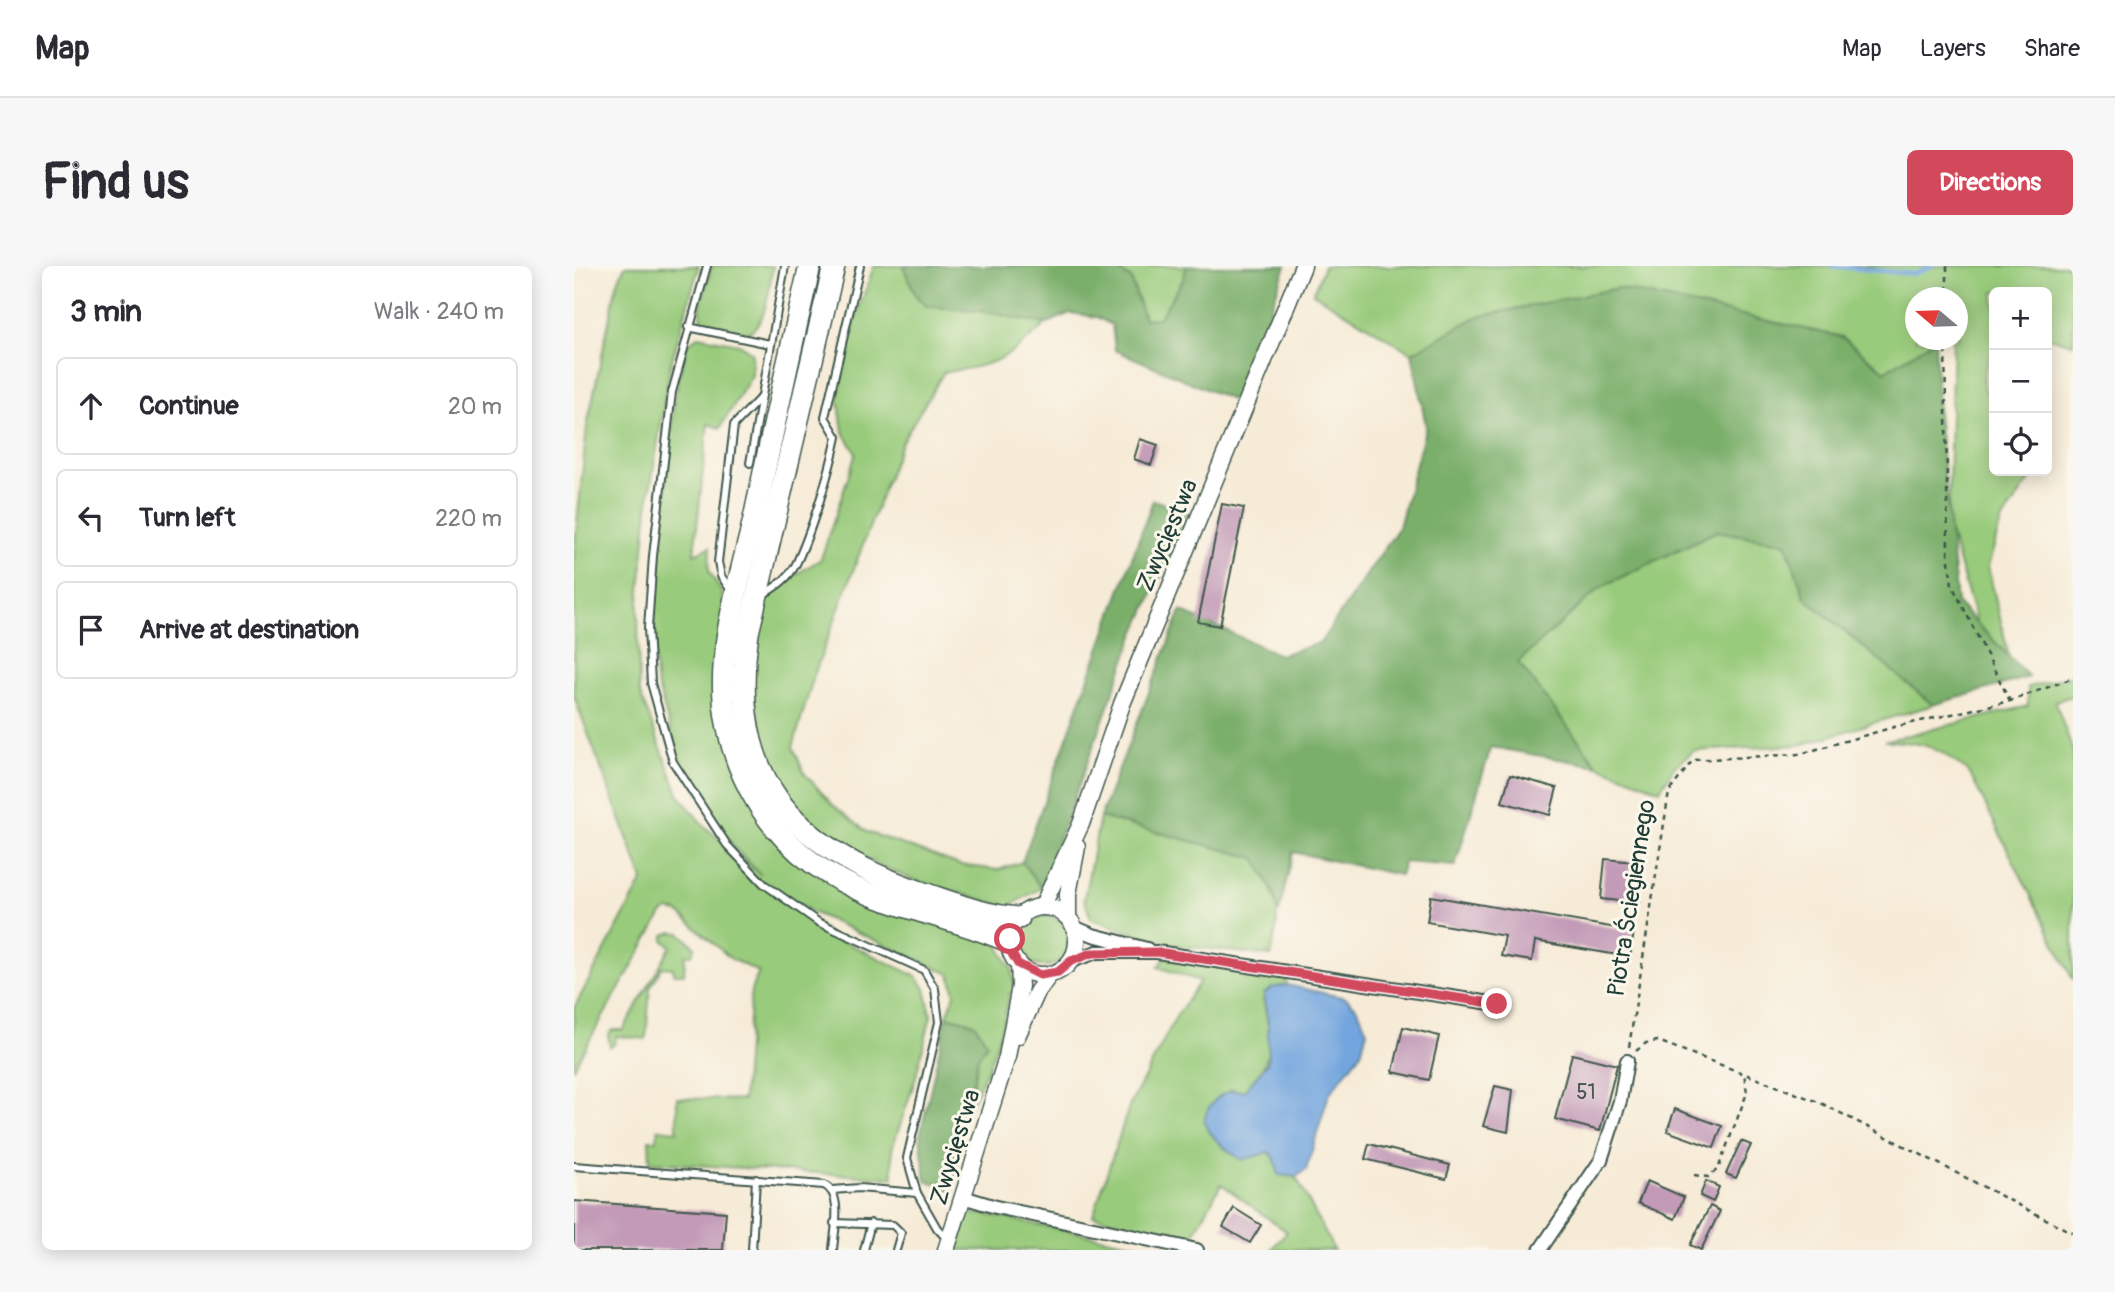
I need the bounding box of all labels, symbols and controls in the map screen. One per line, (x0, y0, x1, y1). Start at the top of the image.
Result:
text: Map (35, 28, 90, 69)
text: Map (1842, 34, 1882, 63)
text: Layers (1920, 34, 1986, 63)
text: Share (2024, 34, 2080, 63)
button: Directions (1907, 150, 2073, 215)
text: Find us (42, 152, 189, 213)
north arrow (1905, 287, 1968, 350)
map controls (1989, 287, 2052, 476)
button: + (1989, 287, 2052, 350)
text: 3 min (70, 293, 142, 330)
text: Walk · 240 m (374, 297, 504, 326)
button: − (1989, 350, 2052, 413)
icon: ahead (72, 387, 110, 425)
text: Continue (139, 390, 239, 422)
text: 20 m (448, 392, 502, 421)
button: locate (1989, 413, 2052, 476)
street label: Zwycięstwa (1131, 475, 1204, 596)
icon: left (72, 499, 110, 537)
text: Turn left (139, 502, 235, 534)
text: 220 m (435, 504, 502, 533)
icon: arrive (72, 611, 110, 649)
text: Arrive at destination (139, 614, 359, 646)
street label: Piotra Ściegiennego (1602, 797, 1661, 999)
route start (994, 923, 1025, 954)
route end (1481, 988, 1512, 1019)
house number: 51 (1576, 1079, 1596, 1106)
street label: Zwycięstwa (924, 1086, 987, 1208)

